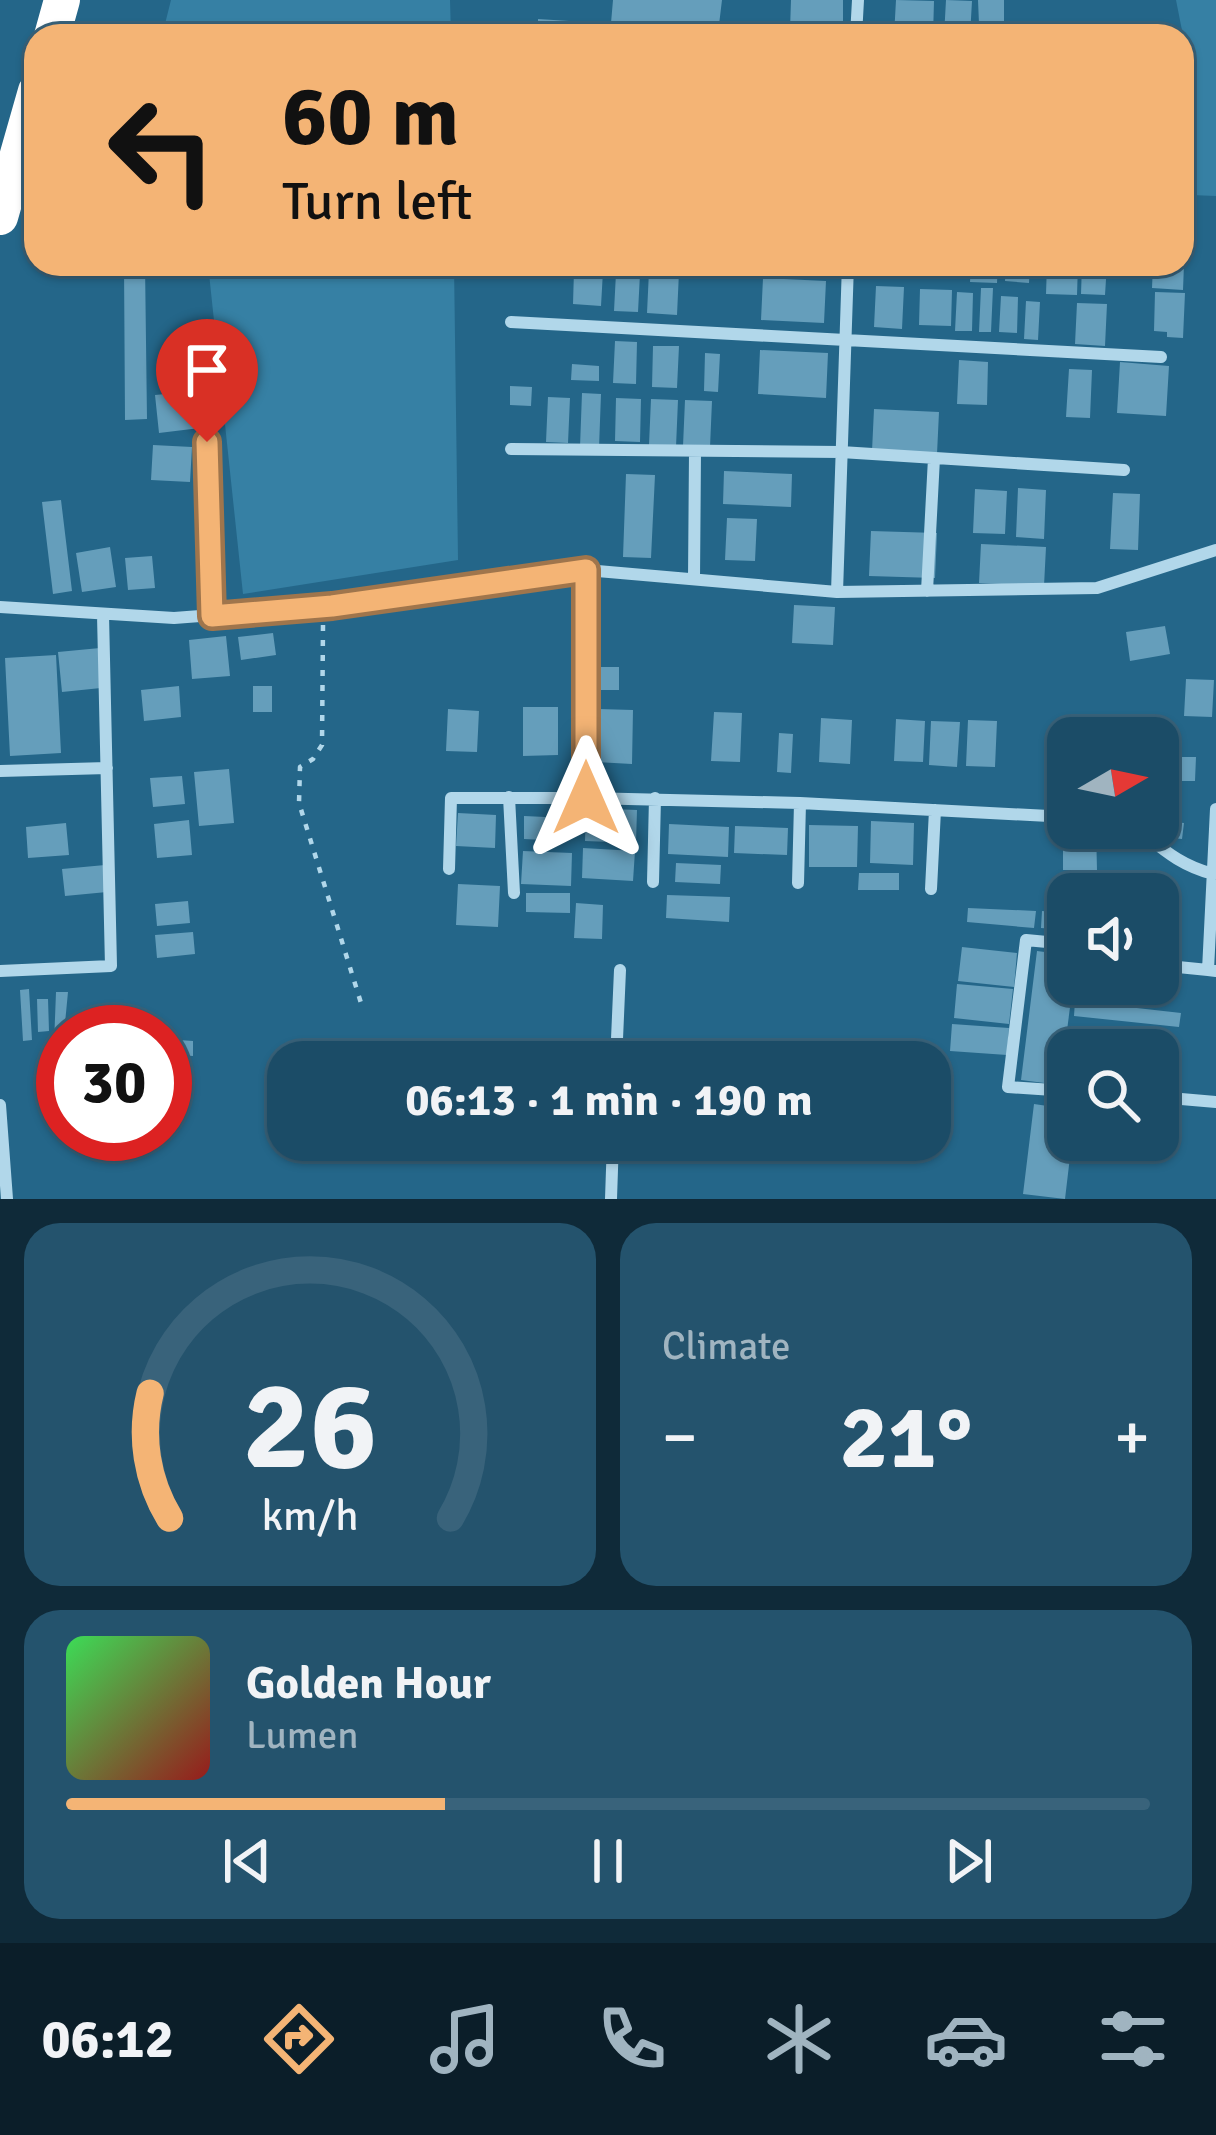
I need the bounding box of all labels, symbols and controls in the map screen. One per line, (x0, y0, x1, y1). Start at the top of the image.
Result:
text: 60 m (282, 65, 459, 169)
icon: left (84, 72, 240, 228)
text: Turn left (282, 168, 472, 235)
pin (156, 319, 258, 442)
icon: arrive (174, 337, 240, 403)
north arrow (1047, 717, 1179, 849)
map controls (1047, 717, 1179, 1161)
position arrow (523, 735, 649, 861)
button: sound (1047, 873, 1179, 1005)
speed limit sign: 30 (36, 1005, 192, 1161)
button: search (1047, 1029, 1179, 1161)
text: 06:13 · 1 min · 190 m (405, 1073, 813, 1128)
text: Climate (662, 1322, 791, 1370)
text: 26 (243, 1350, 377, 1503)
text: 21° (839, 1382, 973, 1493)
text: − (662, 1397, 698, 1478)
text: + (1114, 1397, 1150, 1478)
text: km/h (261, 1489, 359, 1542)
text: Golden Hour (246, 1656, 491, 1711)
text: Lumen (246, 1711, 359, 1759)
icon: previous (214, 1828, 280, 1894)
icon: pause (575, 1828, 641, 1894)
icon: next (936, 1828, 1002, 1894)
icon: directions (257, 1997, 341, 2081)
icon: music (423, 1997, 507, 2081)
icon: phone (590, 1997, 674, 2081)
icon: climate (757, 1997, 841, 2081)
icon: car (924, 1997, 1008, 2081)
icon: filters (1091, 1997, 1175, 2081)
text: 06:12 (41, 2006, 174, 2073)

